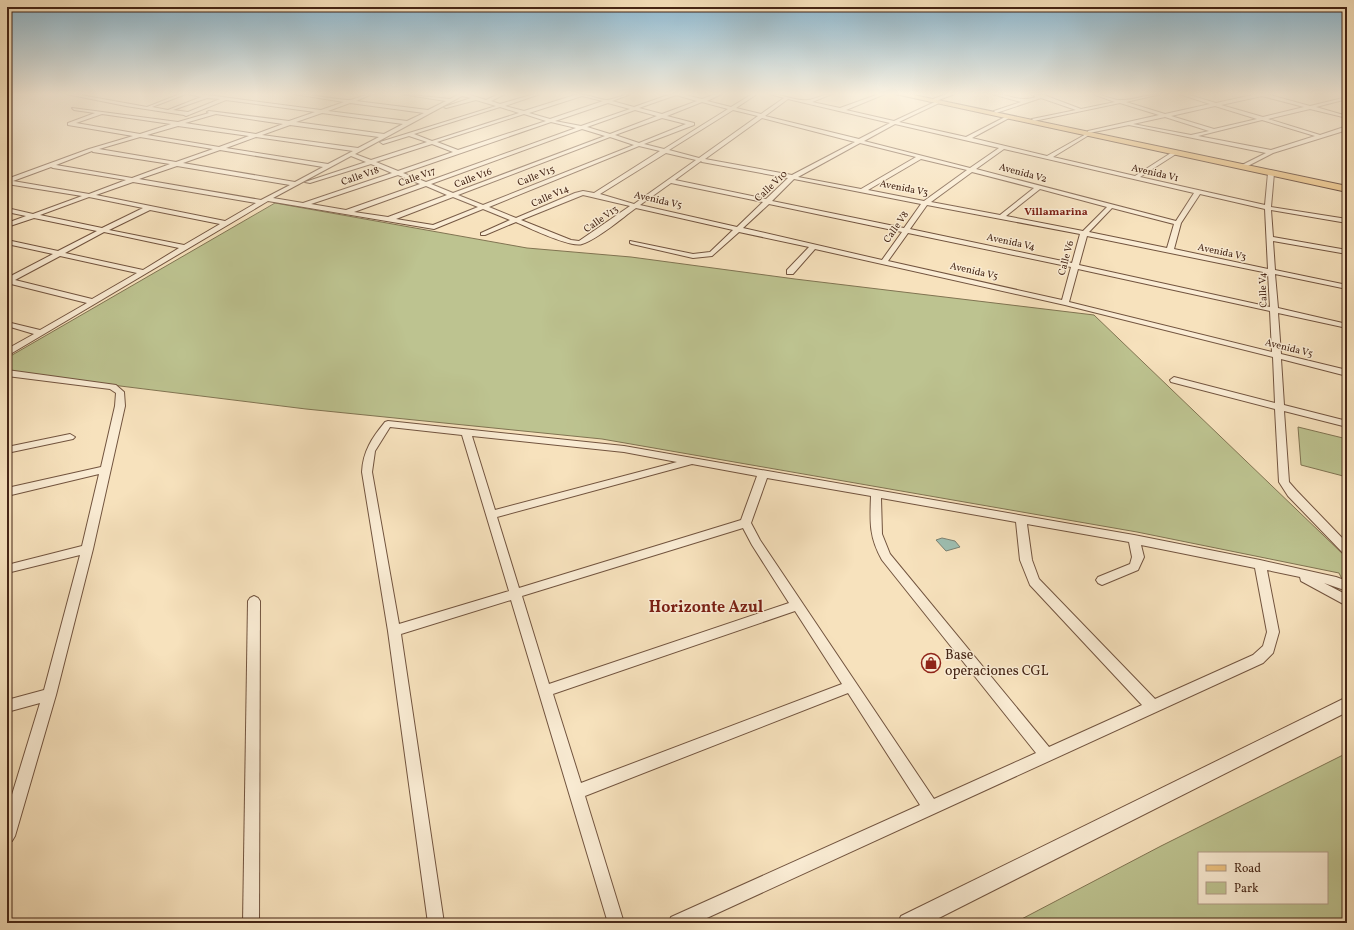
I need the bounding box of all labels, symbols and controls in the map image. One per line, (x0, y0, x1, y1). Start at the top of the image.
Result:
street label: Avenida V2 (997, 160, 1049, 186)
street label: Avenida V1 (1130, 161, 1180, 185)
street label: Calle V15 (515, 162, 557, 190)
street label: Calle V18 (339, 163, 381, 189)
street label: Calle V17 (396, 164, 438, 190)
street label: Calle V16 (452, 164, 494, 192)
street label: Calle V10 (752, 167, 790, 205)
street label: Avenida V3 (879, 176, 929, 200)
street label: Calle V14 (529, 181, 571, 211)
street label: Avenida V5 (633, 188, 684, 212)
street label: Calle V13 (581, 202, 621, 236)
district label: Villamarina (1024, 205, 1088, 220)
street label: Calle V8 (880, 208, 912, 246)
street label: Avenida V4 (986, 230, 1036, 254)
street label: Calle V6 (1055, 239, 1077, 277)
street label: Avenida V3 (1197, 240, 1247, 264)
street label: Avenida V5 (949, 259, 1000, 283)
street label: Calle V4 (1255, 272, 1271, 308)
street label: Avenida V5 (1264, 335, 1315, 361)
district label: Horizonte Azul (649, 597, 764, 619)
place label: Base operaciones CGL (945, 646, 1049, 681)
shop icon: Base operaciones CGL (920, 652, 942, 674)
legend (1198, 852, 1328, 904)
text: Road (1234, 861, 1261, 877)
text: Park (1234, 881, 1259, 897)

